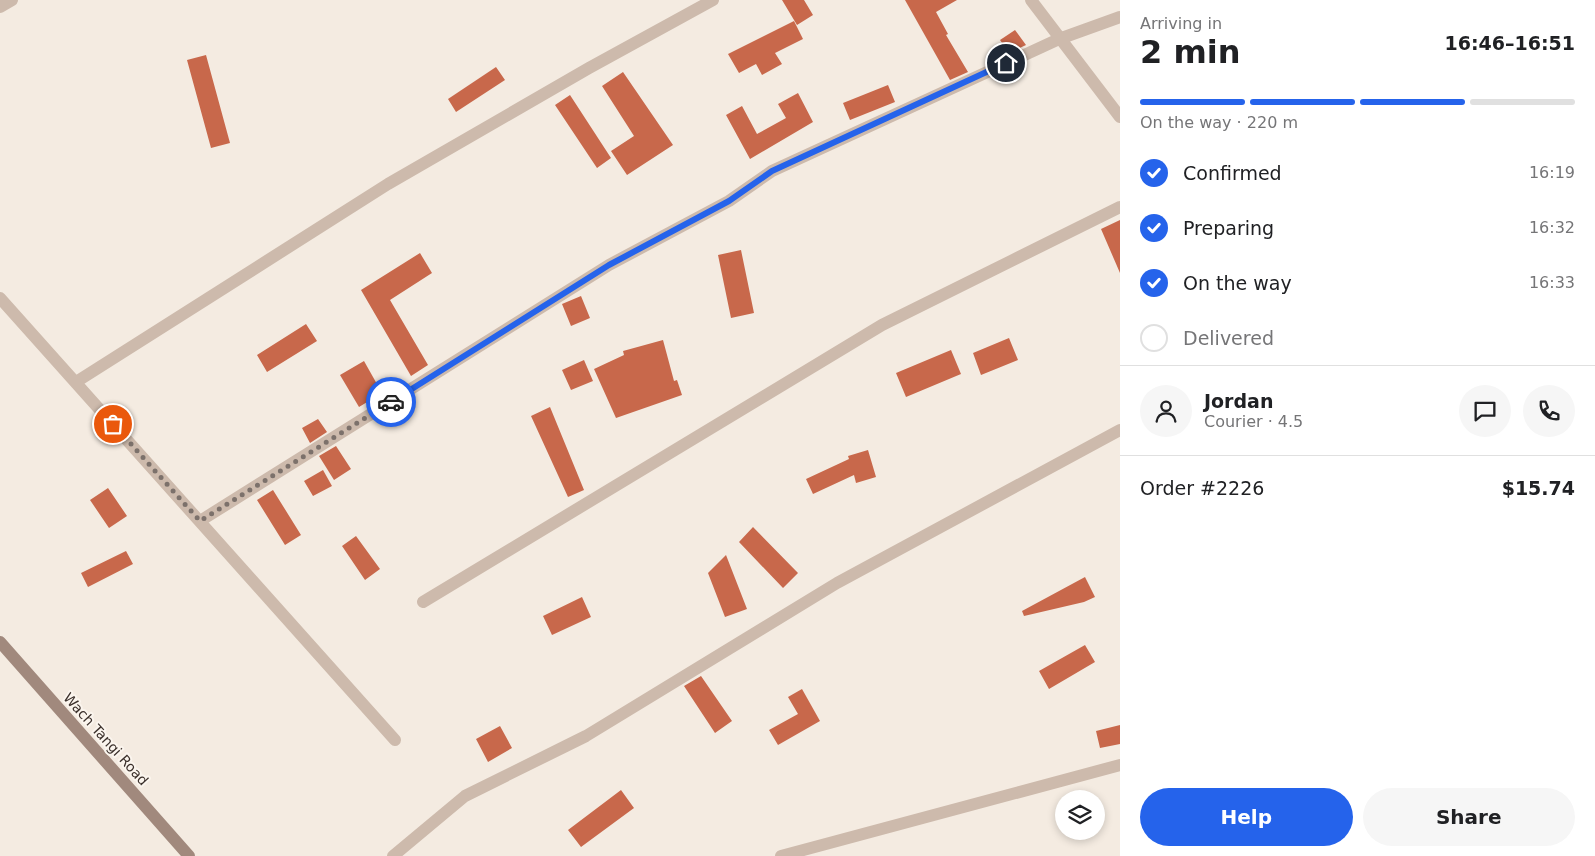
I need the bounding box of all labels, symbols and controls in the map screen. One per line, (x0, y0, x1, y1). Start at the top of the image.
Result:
text: Arriving in (1140, 14, 1222, 33)
text: 16:46–16:51 (1445, 32, 1575, 54)
text: 2 min (1140, 33, 1241, 71)
pin (985, 42, 1027, 84)
icon: home (992, 49, 1020, 77)
text: On the way · 220 m (1140, 113, 1298, 132)
icon: check (1140, 159, 1168, 187)
text: Confirmed (1183, 162, 1282, 184)
text: 16:19 (1529, 163, 1575, 182)
icon: check (1140, 214, 1168, 242)
text: Preparing (1183, 217, 1274, 239)
text: 16:32 (1529, 218, 1575, 237)
icon: check (1140, 269, 1168, 297)
text: On the way (1183, 272, 1292, 294)
text: 16:33 (1529, 273, 1575, 292)
text: Delivered (1183, 327, 1274, 349)
courier (366, 377, 416, 427)
button: person (1140, 385, 1192, 437)
button: chat (1459, 385, 1511, 437)
button: phone (1523, 385, 1575, 437)
icon: car (377, 388, 405, 416)
text: Jordan (1204, 390, 1273, 412)
pin (92, 403, 134, 445)
icon: bag (99, 410, 127, 438)
text: Courier · 4.5 (1204, 412, 1303, 431)
text: Order #2226 (1140, 477, 1264, 499)
text: $15.74 (1502, 477, 1575, 499)
street label: Wach Tangi Road (60, 690, 152, 788)
button: Help (1140, 788, 1353, 846)
button: Share (1363, 788, 1575, 846)
map controls (1055, 790, 1105, 840)
button: layers (1055, 790, 1105, 840)

